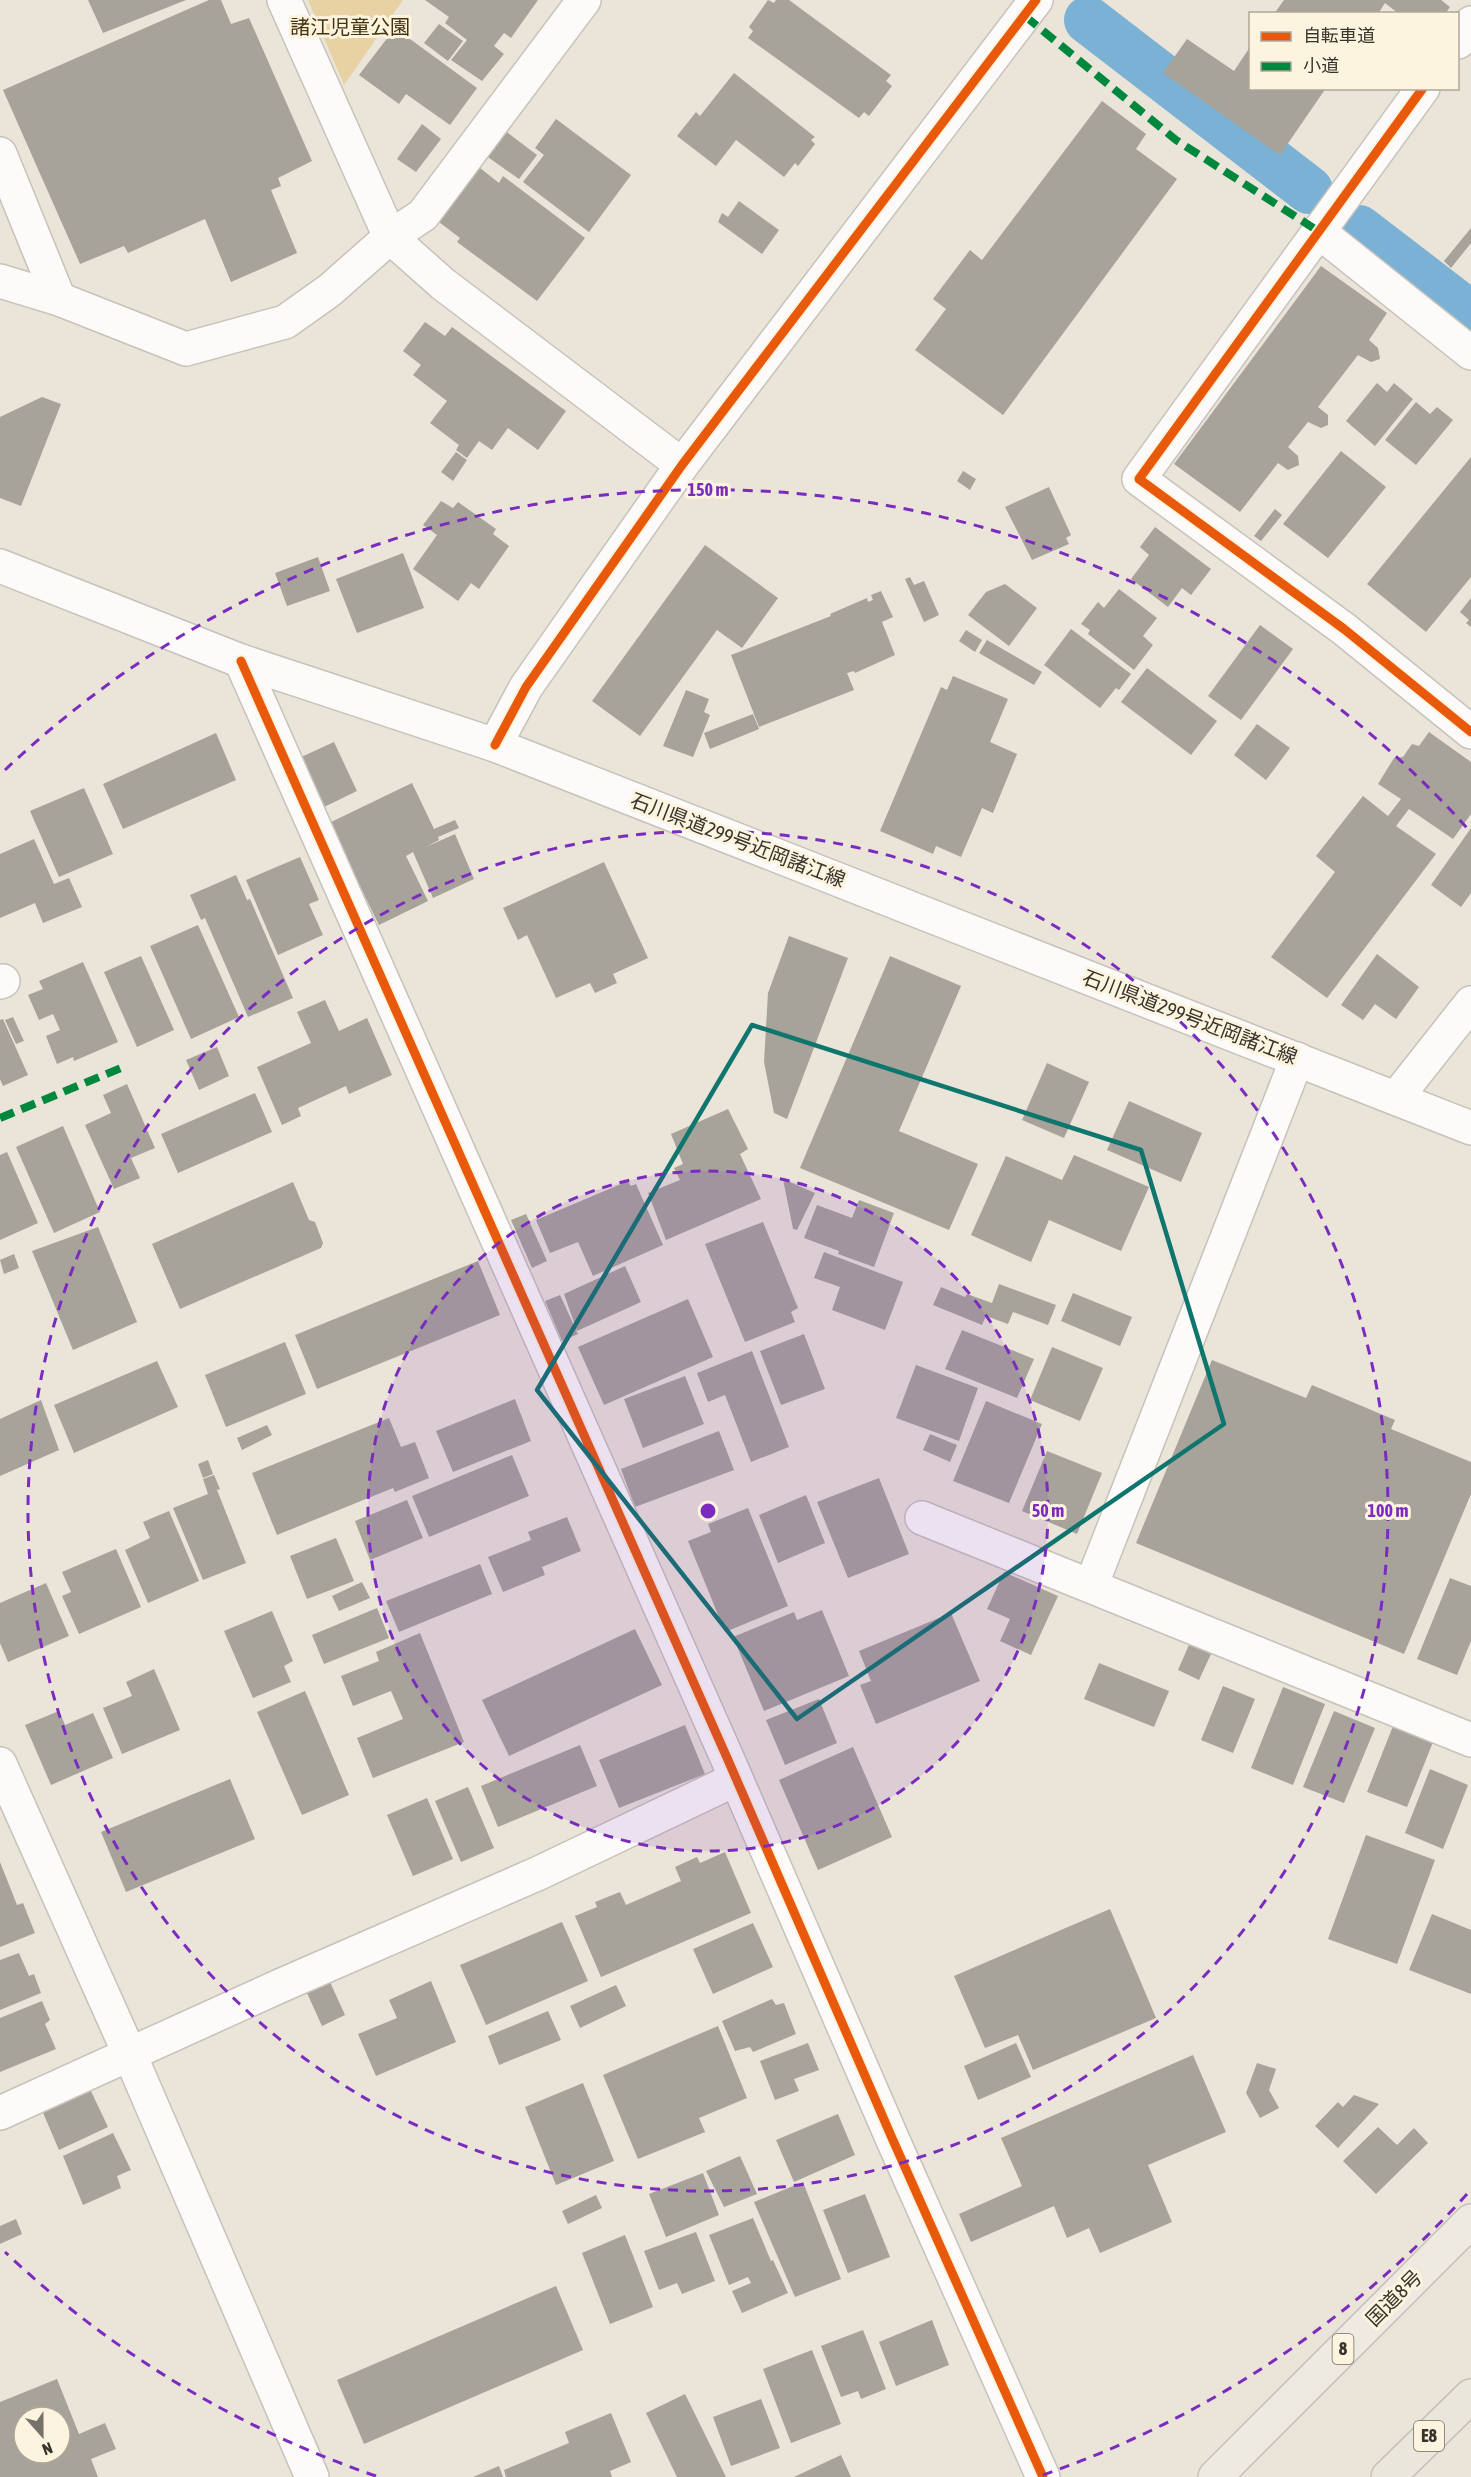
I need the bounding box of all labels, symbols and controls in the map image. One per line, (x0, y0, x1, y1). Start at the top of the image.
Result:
legend (1249, 12, 1459, 90)
park label: 諸江児童公園 (290, 15, 410, 38)
text: 自転車道 (1303, 25, 1375, 46)
text: 小道 (1303, 55, 1339, 76)
text: 150 m (688, 479, 728, 500)
street label: 石川県道299号近岡諸江線 (628, 788, 849, 891)
street label: 石川県道299号近岡諸江線 (1080, 965, 1301, 1068)
text: 50 m (1032, 1500, 1064, 1521)
text: 100 m (1368, 1500, 1408, 1521)
centre of rings (698, 1501, 718, 1521)
street label: 国道8号 (1361, 2265, 1426, 2330)
road number: 8 (1332, 2334, 1354, 2364)
north arrow (12, 2405, 72, 2465)
road number: E8 (1414, 2421, 1444, 2451)
text: N (40, 2439, 55, 2459)

